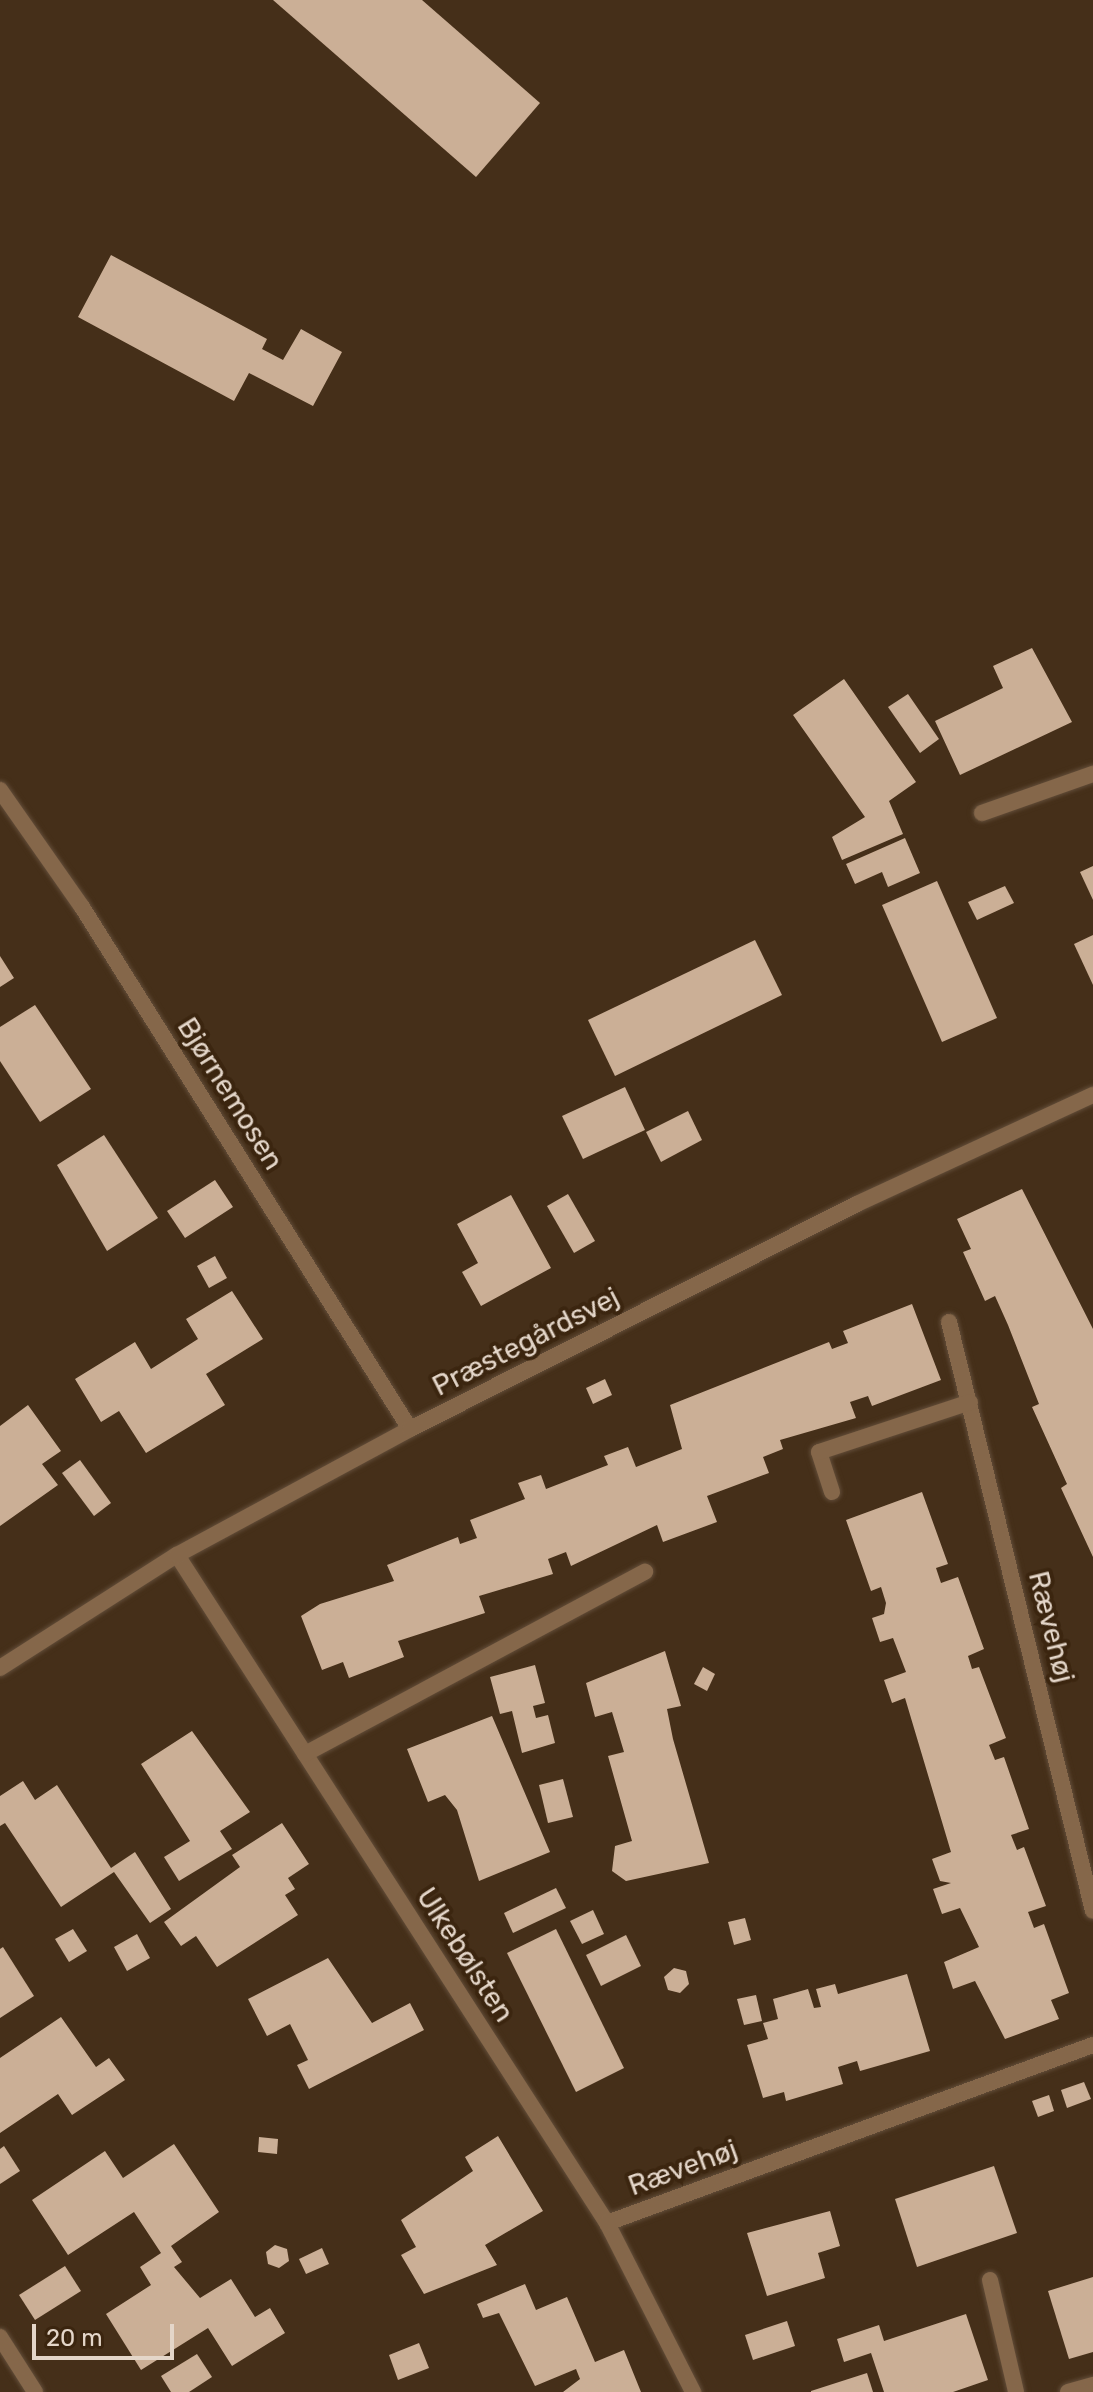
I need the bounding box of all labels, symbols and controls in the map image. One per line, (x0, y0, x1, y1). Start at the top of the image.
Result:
street label: Bjørnemosen (170, 1012, 290, 1176)
street label: Præstegårdsvej (427, 1281, 625, 1403)
street label: Rævehøj (1021, 1568, 1081, 1686)
street label: Ulkebølsten (409, 1882, 521, 2028)
street label: Rævehøj (624, 2133, 742, 2203)
scale bar (36, 2308, 178, 2358)
text: 20 m (46, 2324, 103, 2352)

